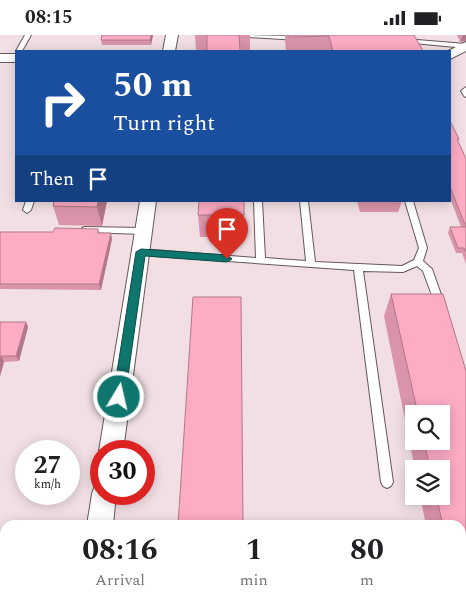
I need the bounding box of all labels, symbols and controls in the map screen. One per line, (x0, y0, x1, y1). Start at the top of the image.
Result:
text: 08:15 (25, 3, 73, 32)
text: 50 m (113, 59, 193, 112)
icon: right (30, 70, 95, 135)
text: Turn right (113, 107, 215, 140)
text: Then (30, 165, 74, 194)
icon: arrive (84, 165, 112, 193)
pin (206, 208, 248, 259)
icon: arrive (213, 215, 241, 243)
position arrow (92, 370, 144, 422)
map controls (405, 405, 450, 505)
button: search (405, 405, 450, 450)
speed limit sign: 30 (90, 440, 155, 505)
text: 27 (33, 447, 62, 485)
button: layers (405, 460, 450, 505)
text: km/h (34, 475, 61, 494)
text: 08:16 (82, 527, 158, 573)
text: 1 (245, 527, 262, 573)
text: 80 (350, 527, 384, 573)
text: Arrival (95, 568, 145, 592)
text: min (240, 568, 268, 592)
text: m (360, 568, 374, 592)

